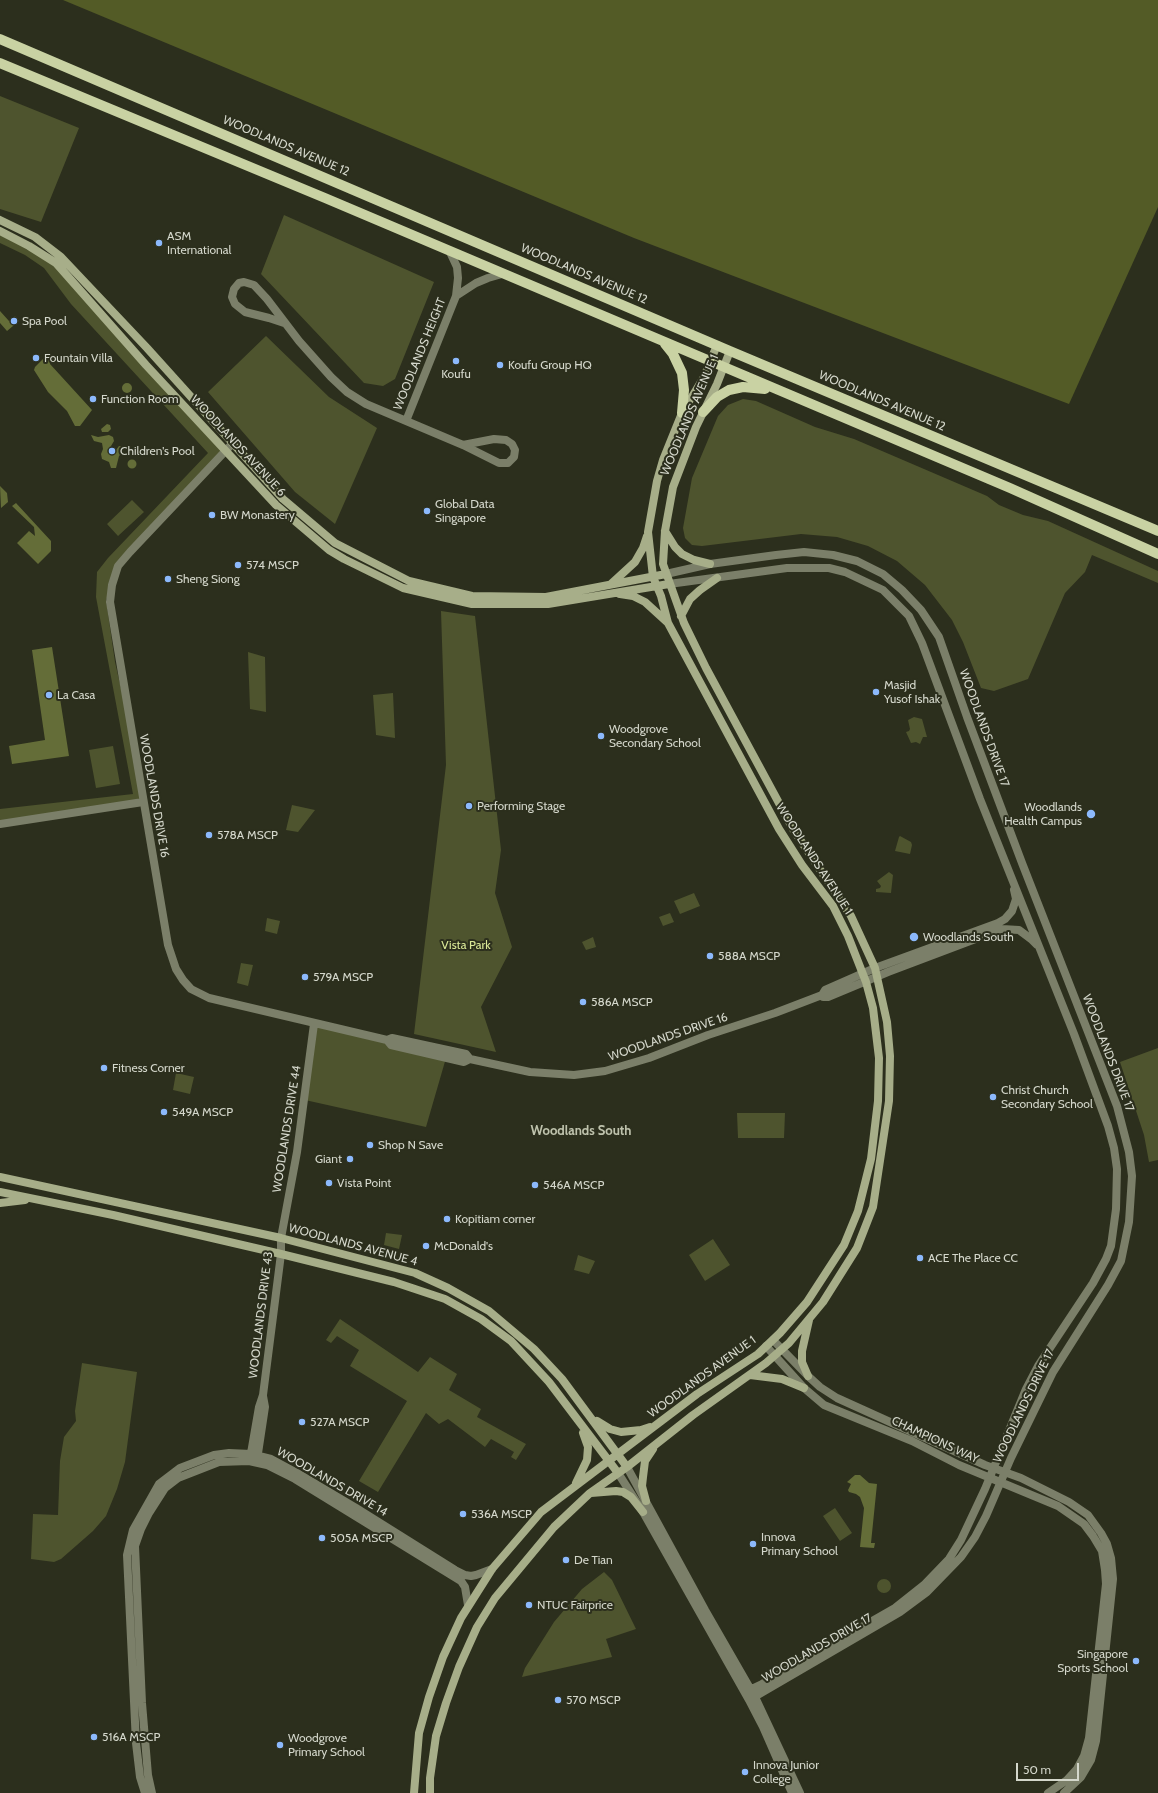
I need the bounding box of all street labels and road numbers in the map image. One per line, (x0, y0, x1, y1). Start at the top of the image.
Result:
street label: WOODLANDS AVENUE 12 (220, 113, 352, 179)
street label: WOODLANDS AVENUE 12 (518, 241, 650, 307)
street label: WOODLANDS HEIGHT (391, 296, 449, 412)
street label: WOODLANDS AVENUE 1 (658, 352, 722, 478)
street label: WOODLANDS AVENUE 12 (816, 368, 948, 434)
street label: WOODLANDS AVENUE 6 (187, 393, 289, 499)
street label: WOODLANDS DRIVE 17 (956, 667, 1012, 789)
street label: WOODLANDS DRIVE 16 (136, 733, 172, 859)
street label: WOODLANDS AVENUE 1 (773, 801, 855, 917)
street label: WOODLANDS DRIVE 17 (1079, 992, 1137, 1114)
street label: WOODLANDS DRIVE 16 (606, 1010, 730, 1064)
street label: WOODLANDS DRIVE 44 (270, 1065, 304, 1193)
street label: WOODLANDS AVENUE 4 (287, 1221, 419, 1269)
street label: WOODLANDS DRIVE 43 (246, 1251, 276, 1379)
street label: WOODLANDS AVENUE 1 (645, 1333, 759, 1421)
street label: WOODLANDS DRIVE 17 (990, 1347, 1058, 1465)
street label: CHAMPIONS WAY (889, 1413, 981, 1467)
street label: WOODLANDS DRIVE 14 (274, 1444, 390, 1520)
street label: WOODLANDS DRIVE 17 (760, 1611, 874, 1685)

